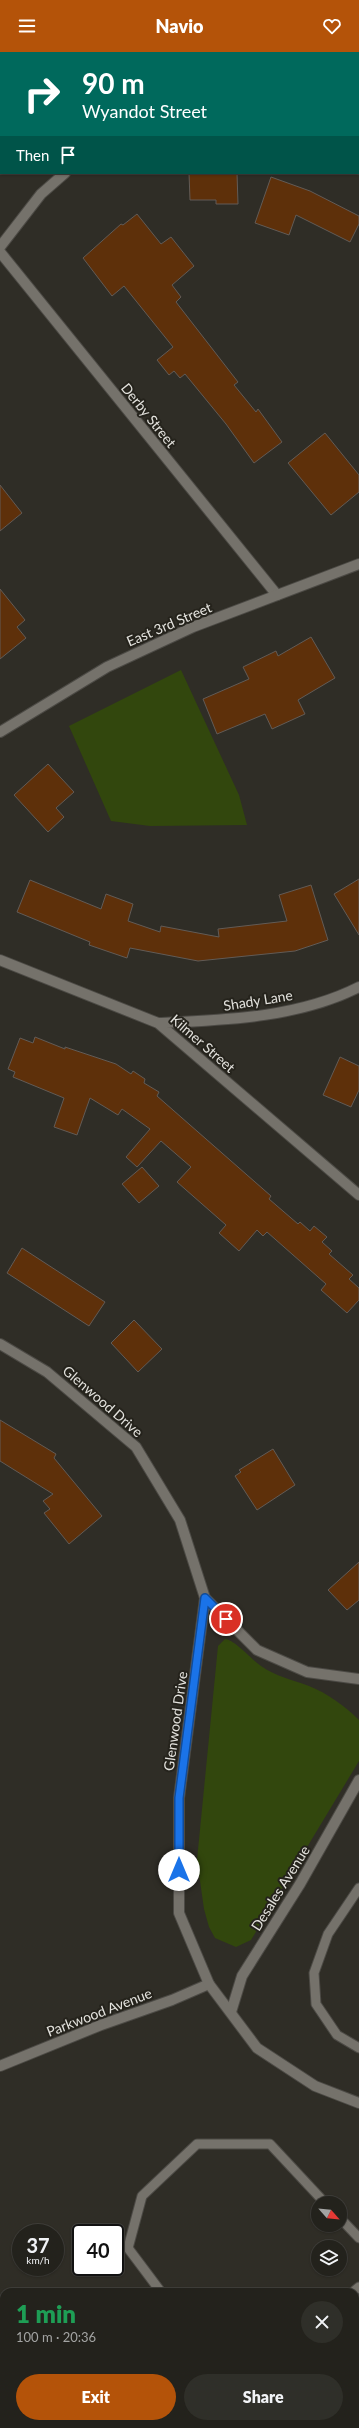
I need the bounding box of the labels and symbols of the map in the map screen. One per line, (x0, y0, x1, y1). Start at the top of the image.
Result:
street label: Derby Street (118, 379, 180, 451)
street label: East 3rd Street (124, 598, 214, 650)
street label: Shady Lane (222, 986, 294, 1014)
street label: Kilmer Street (167, 1010, 239, 1076)
street label: Glenwood Drive (60, 1362, 146, 1440)
pin (209, 1602, 243, 1636)
street label: Glenwood Drive (160, 1670, 190, 1772)
street label: Desales Avenue (247, 1842, 313, 1934)
position arrow (158, 1849, 200, 1891)
street label: Parkwood Avenue (44, 1984, 154, 2040)
north arrow (311, 2196, 347, 2232)
speed limit sign: 40 (72, 2224, 124, 2276)

